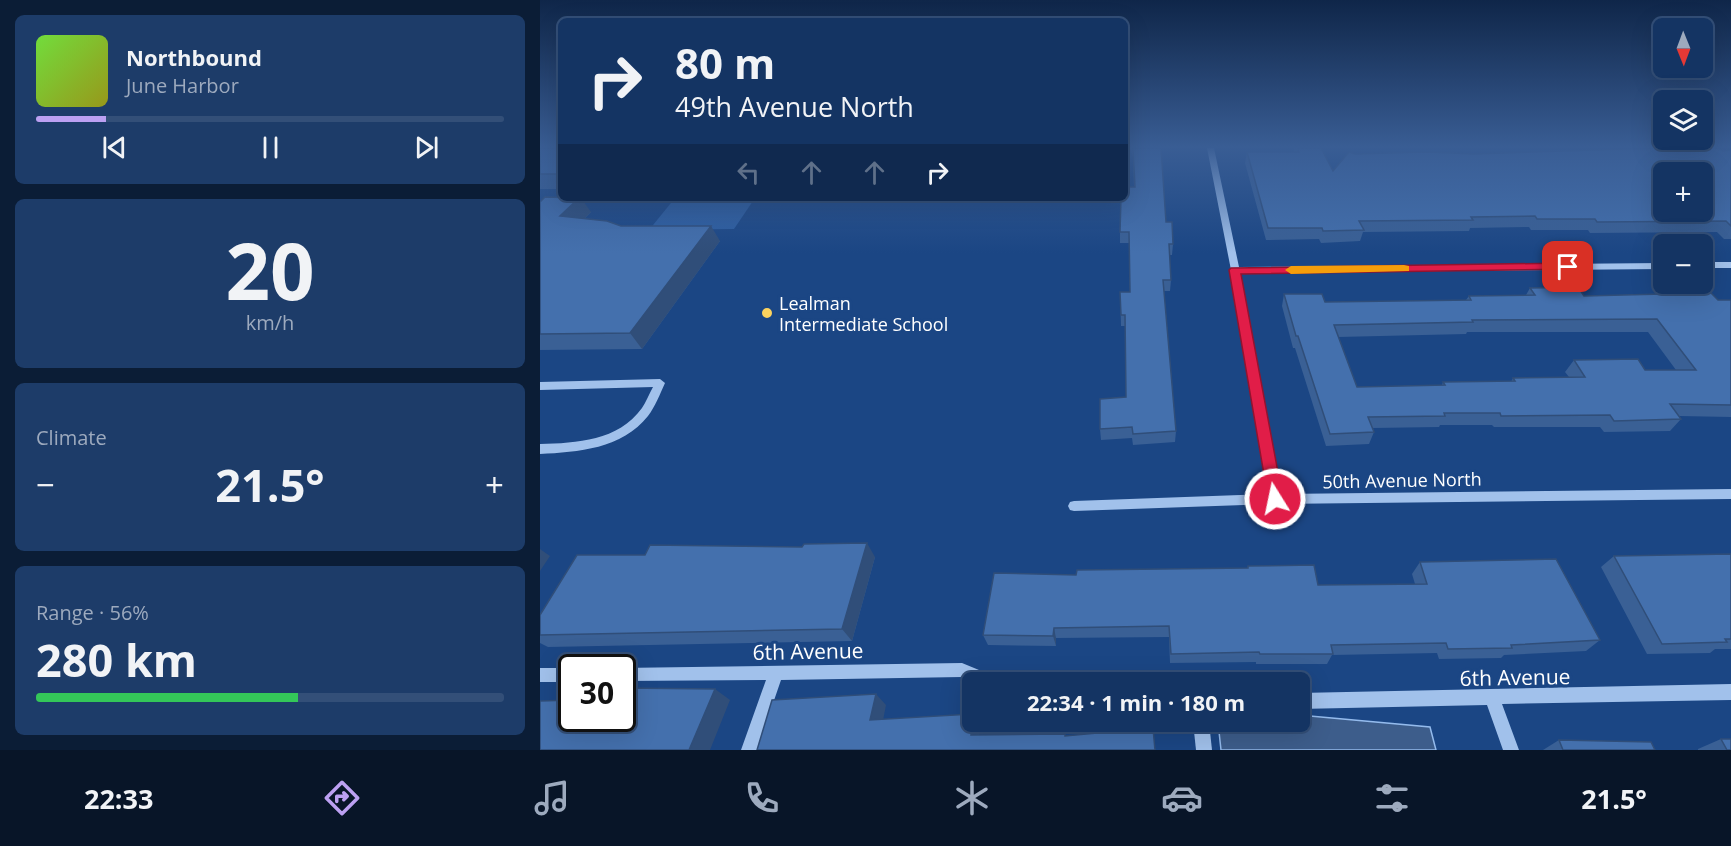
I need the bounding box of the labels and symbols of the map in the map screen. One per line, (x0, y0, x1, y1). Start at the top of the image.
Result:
north arrow (1653, 18, 1713, 78)
pin (1542, 241, 1593, 292)
place label: Lealman Intermediate School (779, 291, 948, 336)
marker: Lealman Intermediate School (760, 306, 774, 320)
position arrow (1243, 467, 1307, 531)
street label: 50th Avenue North (1322, 467, 1482, 493)
street label: 6th Avenue (752, 636, 864, 666)
speed limit sign: 30 (558, 654, 636, 732)
street label: 6th Avenue (1459, 662, 1571, 692)

